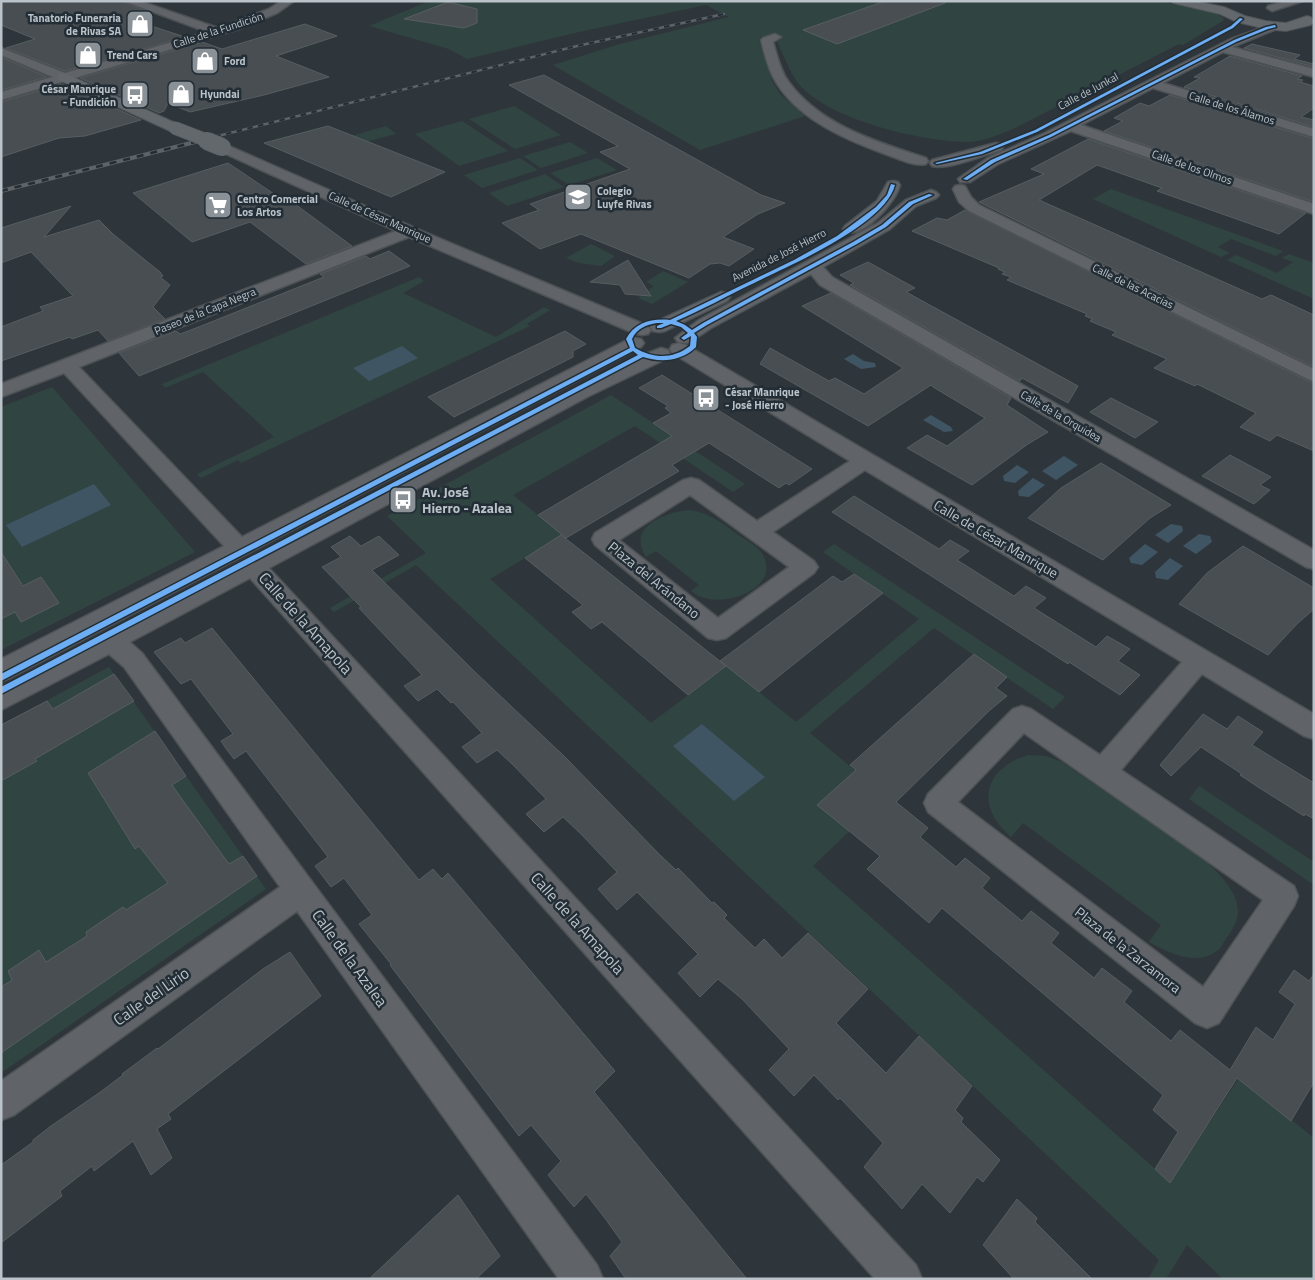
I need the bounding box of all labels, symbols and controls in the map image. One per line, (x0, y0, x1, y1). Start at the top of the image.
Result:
street label: Calle de la Fundición (171, 8, 265, 52)
shop icon: Tanatorio Funeraria de Rivas SA (125, 9, 155, 39)
place label: Tanatorio Funeraria de Rivas SA (28, 10, 121, 39)
shop icon: Trend Cars (73, 40, 103, 70)
shop icon: Ford (190, 46, 220, 76)
place label: Trend Cars (107, 47, 157, 63)
place label: Ford (224, 53, 246, 69)
street label: Calle de Junkal (1055, 68, 1121, 114)
shop icon: Hyundai (166, 79, 196, 109)
bus stop icon: César Manrique - Fundición (120, 80, 150, 110)
place label: César Manrique - Fundición (41, 81, 116, 110)
place label: Hyundai (200, 86, 240, 102)
street label: Calle de los Álamos (1187, 87, 1277, 129)
street label: Calle de los Olmos (1150, 146, 1234, 188)
school or university icon: Colegio Luyfe Rivas (563, 182, 593, 212)
place label: Colegio Luyfe Rivas (597, 183, 652, 212)
street label: Calle de César Manrique (326, 187, 434, 247)
supermarket icon: Centro Comercial Los Artos (203, 190, 233, 220)
place label: Centro Comercial Los Artos (237, 191, 318, 220)
street label: Avenida de José Hierro (729, 224, 829, 286)
street label: Calle de las Acacias (1090, 259, 1176, 313)
street label: Paseo de la Capa Negra (152, 283, 259, 339)
bus stop icon: César Manrique - José Hierro (691, 383, 721, 413)
place label: César Manrique - José Hierro (725, 384, 800, 413)
street label: Calle de la Orquidea (1018, 386, 1105, 446)
place label: Av. José Hierro - Azalea (422, 481, 512, 518)
bus stop icon: Av. José Hierro - Azalea (388, 485, 418, 515)
street label: Calle de César Manrique (930, 494, 1063, 583)
street label: Plaza del Arándano (604, 536, 705, 623)
street label: Calle de la Amapola (253, 566, 359, 680)
street label: Calle de la Amapola (525, 866, 631, 980)
street label: Plaza de la Zarzamora (1071, 901, 1186, 998)
street label: Calle de la Azalea (306, 904, 394, 1012)
street label: Calle del Lirio (108, 961, 194, 1031)

